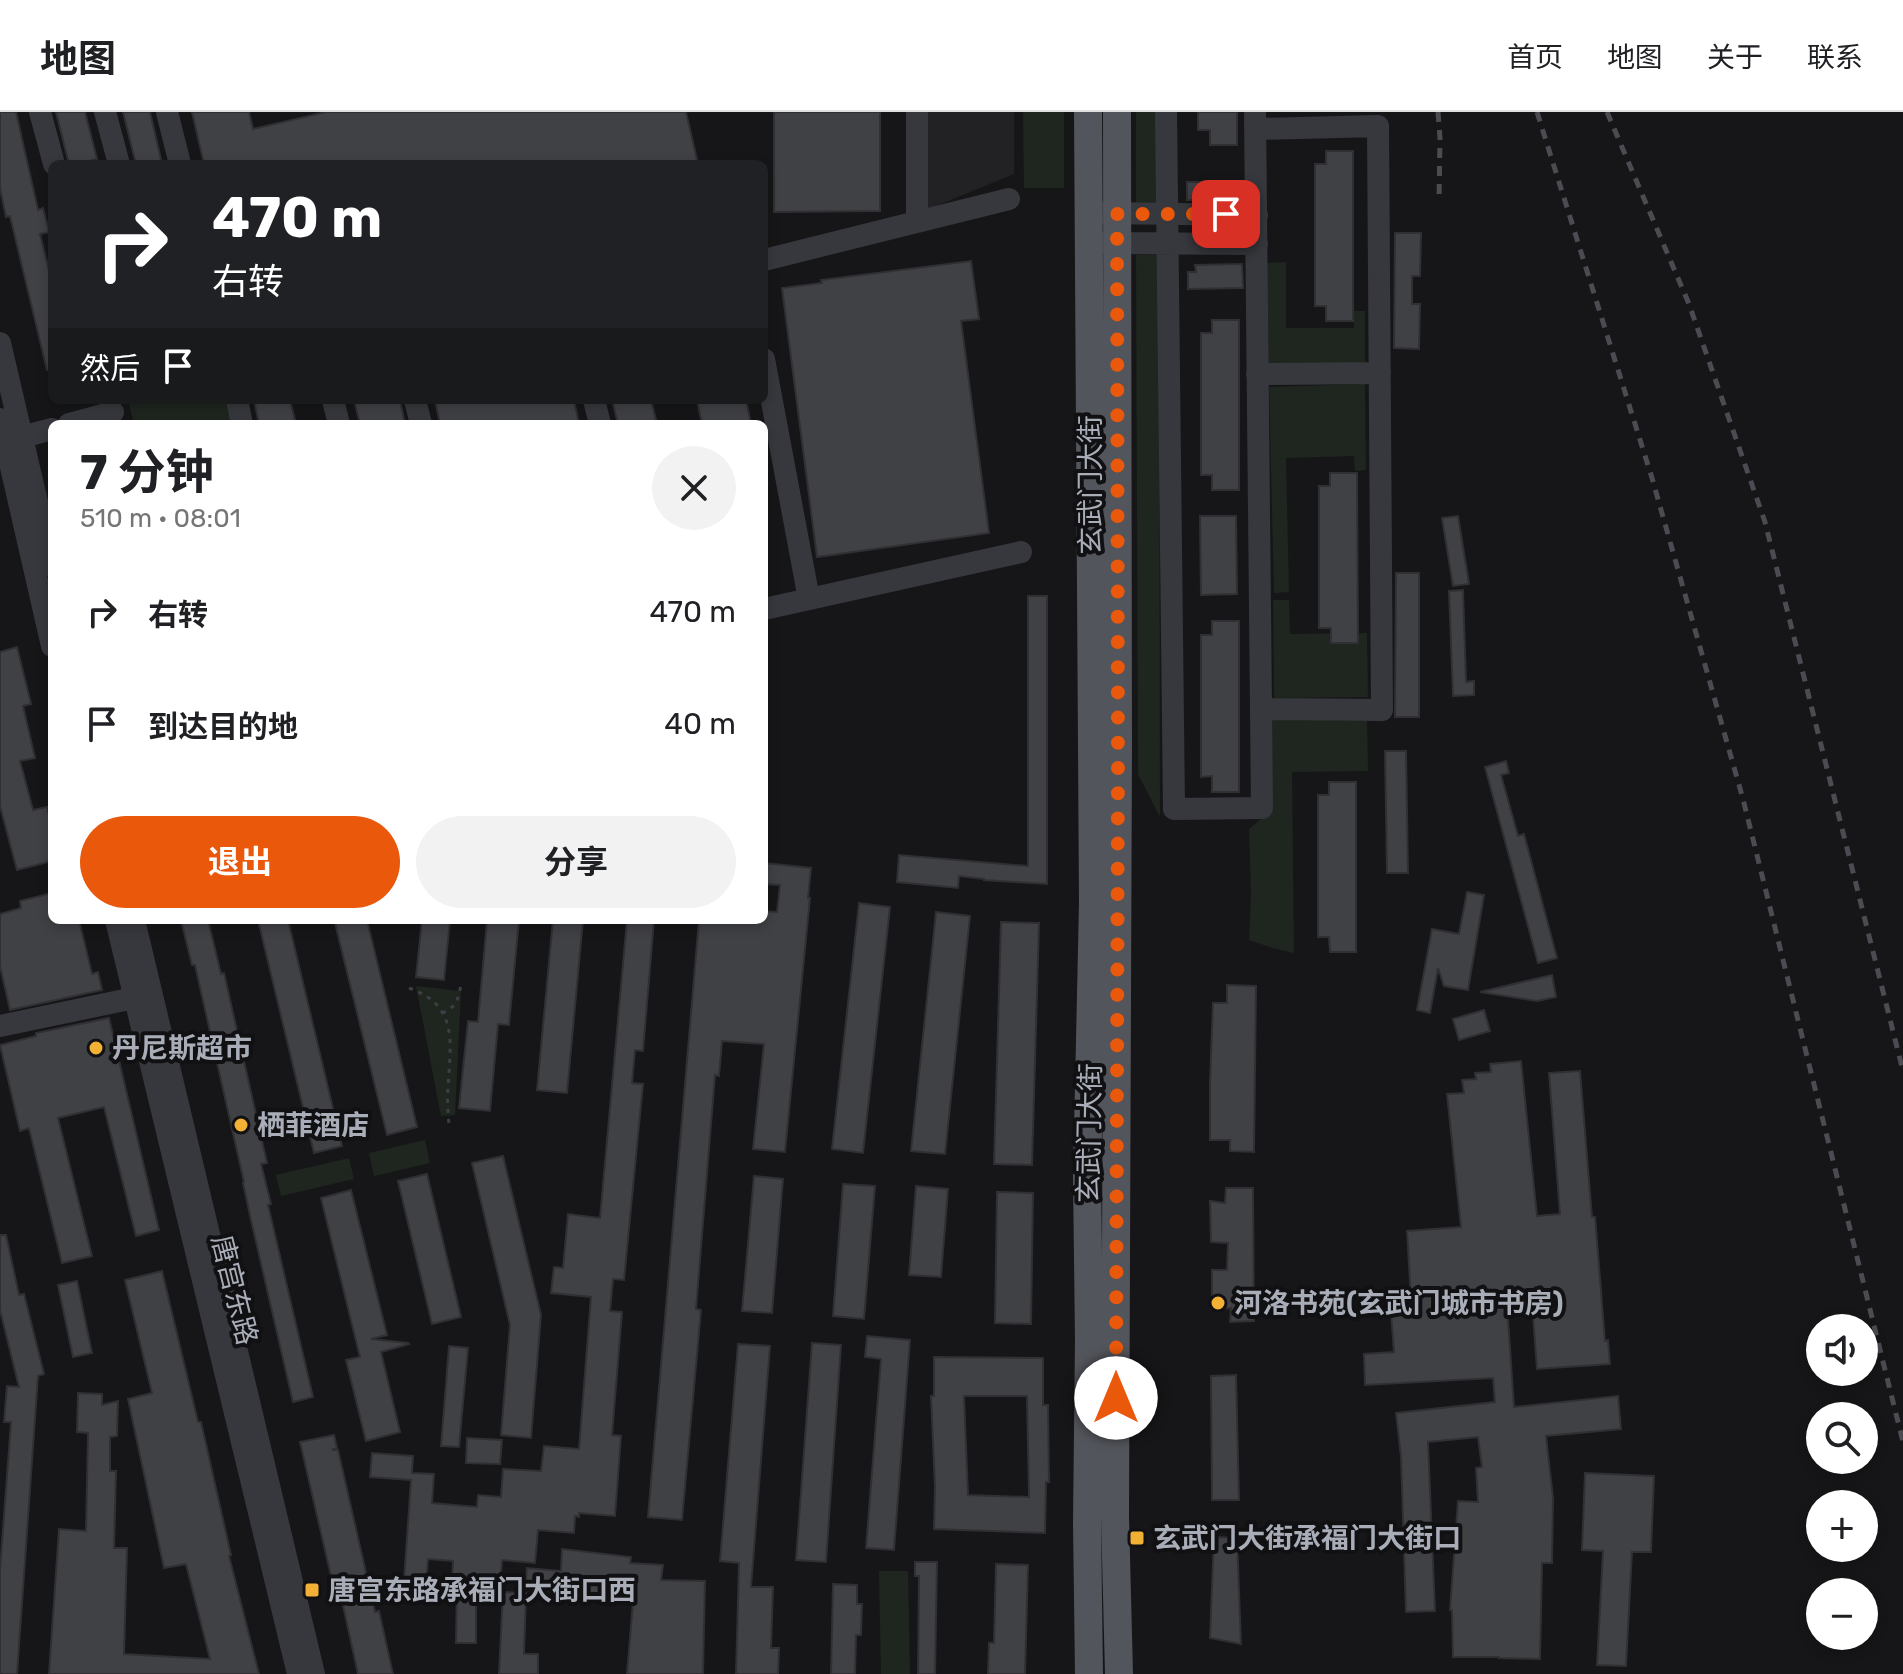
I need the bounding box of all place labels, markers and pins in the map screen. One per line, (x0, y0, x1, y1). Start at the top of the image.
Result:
pin (1192, 180, 1260, 248)
place label: 丹尼斯超市 (112, 1032, 252, 1065)
marker: 丹尼斯超市 (87, 1039, 105, 1057)
place label: 栖菲酒店 (257, 1109, 369, 1142)
marker: 栖菲酒店 (232, 1116, 250, 1134)
place label: 河洛书苑(玄武门城市书房) (1234, 1287, 1564, 1320)
marker: 河洛书苑(玄武门城市书房) (1209, 1294, 1227, 1312)
place label: 玄武门大街承福门大街口 (1153, 1522, 1461, 1555)
marker: 玄武门大街承福门大街口 (1128, 1529, 1146, 1547)
place label: 唐宫东路承福门大街口西 (328, 1574, 636, 1607)
marker: 唐宫东路承福门大街口西 (303, 1581, 321, 1599)

